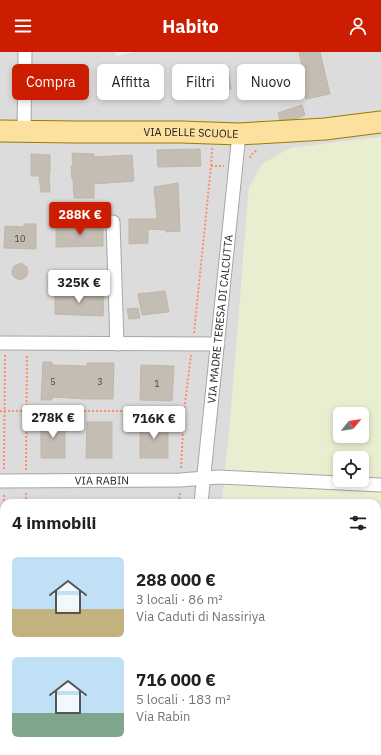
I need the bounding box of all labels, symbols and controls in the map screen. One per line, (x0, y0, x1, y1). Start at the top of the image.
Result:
icon: menu (12, 15, 34, 37)
text: Habito (162, 15, 219, 38)
icon: person (347, 15, 369, 37)
chip: Compra (12, 64, 89, 100)
chip: Affitta (97, 64, 164, 100)
chip: Filtri (172, 64, 229, 100)
chip: Nuovo (237, 64, 305, 100)
street label: VIA DELLE SCUOLE (143, 125, 239, 141)
pin: 288K € (47, 202, 113, 236)
text: 288K € (58, 206, 102, 223)
house number: 10 (15, 233, 25, 244)
street label: VIA MADRE TERESA DI CALCUTTA (204, 234, 236, 404)
pin: 325K € (46, 270, 112, 304)
text: 325K € (57, 274, 101, 291)
house number: 5 (50, 376, 56, 387)
house number: 3 (97, 376, 103, 387)
house number: 1 (154, 378, 160, 389)
pin: 278K € (20, 405, 86, 439)
pin: 716K € (121, 406, 187, 440)
north arrow (333, 407, 369, 443)
map controls (333, 407, 369, 487)
text: 278K € (31, 409, 75, 426)
text: 716K € (132, 410, 176, 427)
button: locate (333, 451, 369, 487)
street label: VIA RABIN (75, 473, 129, 488)
text: 4 immobili (12, 512, 96, 534)
icon: filters (347, 512, 369, 534)
text: 288 000 € (136, 569, 216, 591)
icon: home (44, 573, 92, 621)
text: 3 locali · 86 m² (136, 591, 223, 608)
text: Via Caduti di Nassiriya (136, 608, 265, 625)
text: 716 000 € (136, 669, 216, 691)
icon: home (44, 673, 92, 721)
text: 5 locali · 183 m² (136, 691, 231, 708)
text: Via Rabin (136, 708, 190, 725)

